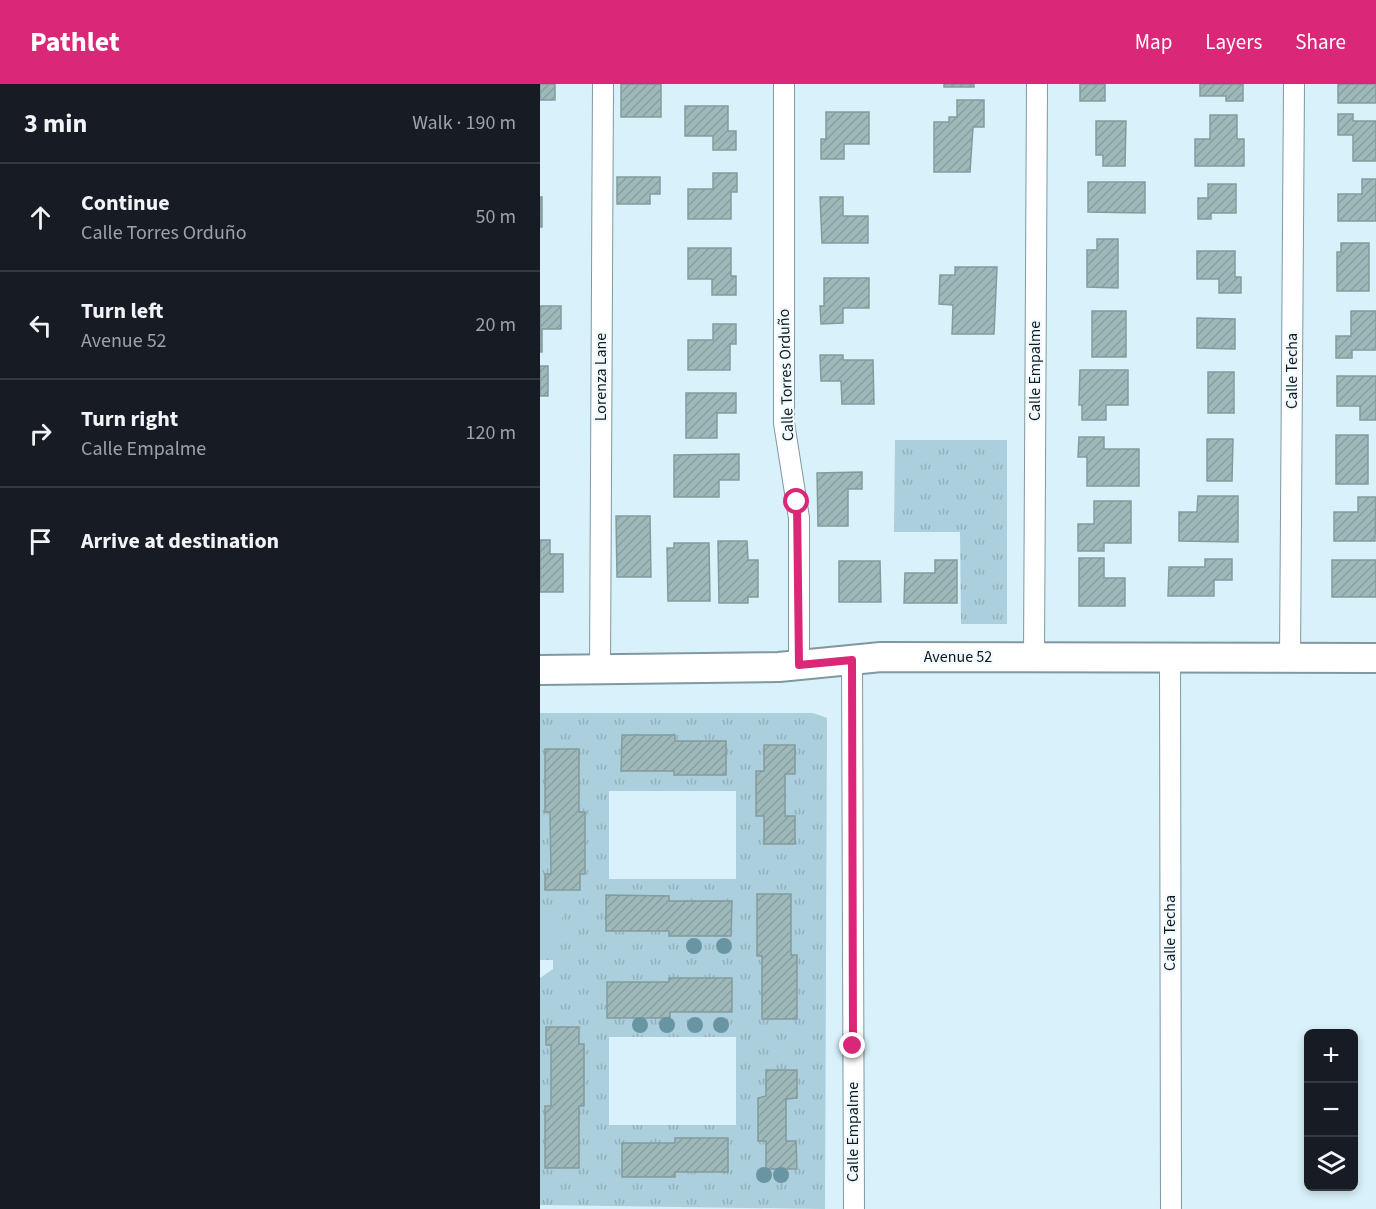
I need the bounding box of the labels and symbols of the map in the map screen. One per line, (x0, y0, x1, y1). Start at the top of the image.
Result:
street label: Calle Torres Orduño (773, 308, 799, 442)
street label: Calle Empalme (1024, 321, 1046, 421)
street label: Lorenza Lane (590, 333, 612, 421)
street label: Calle Techa (1281, 333, 1303, 409)
route start (783, 488, 809, 514)
street label: Avenue 52 (924, 646, 992, 668)
street label: Calle Techa (1159, 895, 1181, 971)
route end (839, 1032, 865, 1058)
street label: Calle Empalme (842, 1082, 864, 1182)

